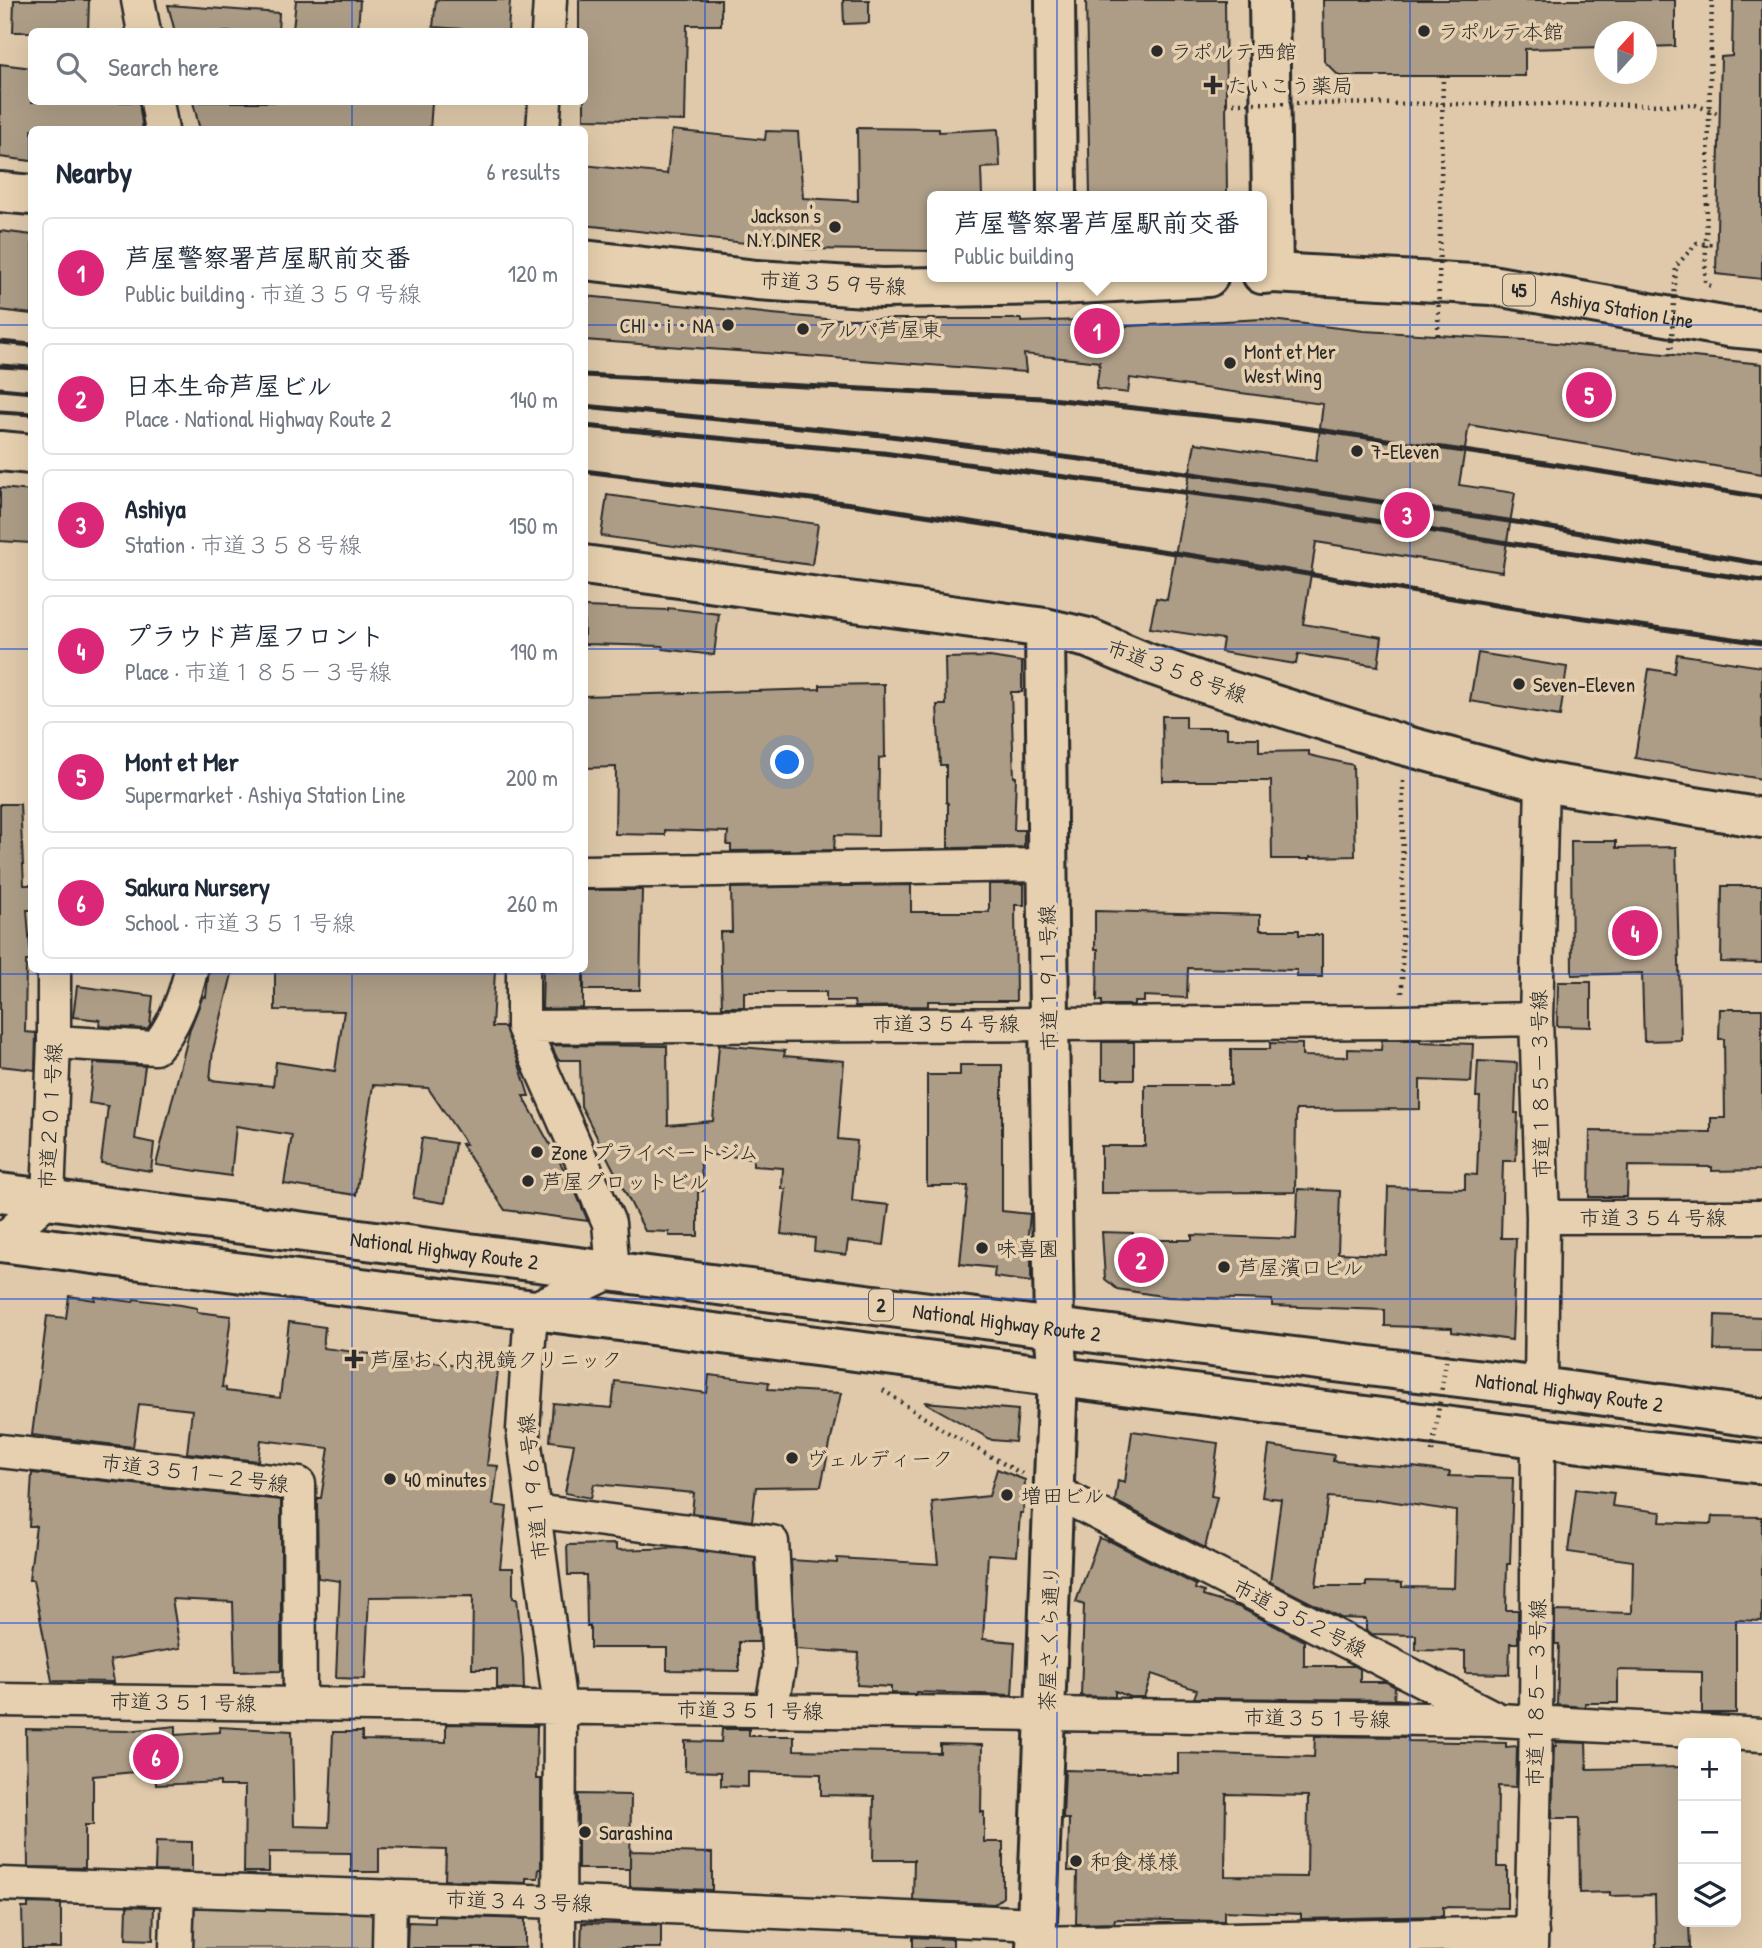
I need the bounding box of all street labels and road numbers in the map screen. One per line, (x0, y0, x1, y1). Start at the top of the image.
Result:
street label: 市道３５９号線 (759, 265, 907, 301)
road number: 45 (1503, 274, 1535, 306)
street label: Ashiya Station Line (1549, 281, 1696, 335)
street label: 市道３５８号線 (1103, 632, 1251, 710)
street label: 市道１９１号線 (1032, 904, 1064, 1052)
street label: 市道１８５－３号線 (1524, 989, 1556, 1179)
street label: 市道３５４号線 (873, 1009, 1020, 1038)
street label: 市道２０１号線 (32, 1042, 68, 1190)
street label: 市道３５４号線 (1580, 1203, 1727, 1232)
street label: National Highway Route 2 (349, 1224, 540, 1276)
road number: 2 (869, 1289, 893, 1320)
street label: National Highway Route 2 (911, 1296, 1103, 1348)
street label: National Highway Route 2 (1474, 1365, 1665, 1419)
street label: 市道１９６号線 (511, 1412, 555, 1562)
street label: 市道３５１－２号線 (99, 1447, 291, 1499)
street label: 茶屋さくら通り (1032, 1564, 1066, 1712)
street label: 市道３５２号線 (1228, 1572, 1372, 1664)
street label: 市道１８５－３号線 (1520, 1598, 1552, 1788)
street label: 市道３５１号線 (109, 1686, 257, 1718)
street label: 市道３５１号線 (676, 1694, 824, 1726)
street label: 市道３５１号線 (1243, 1702, 1391, 1734)
street label: 市道３４３号線 (445, 1884, 593, 1918)

